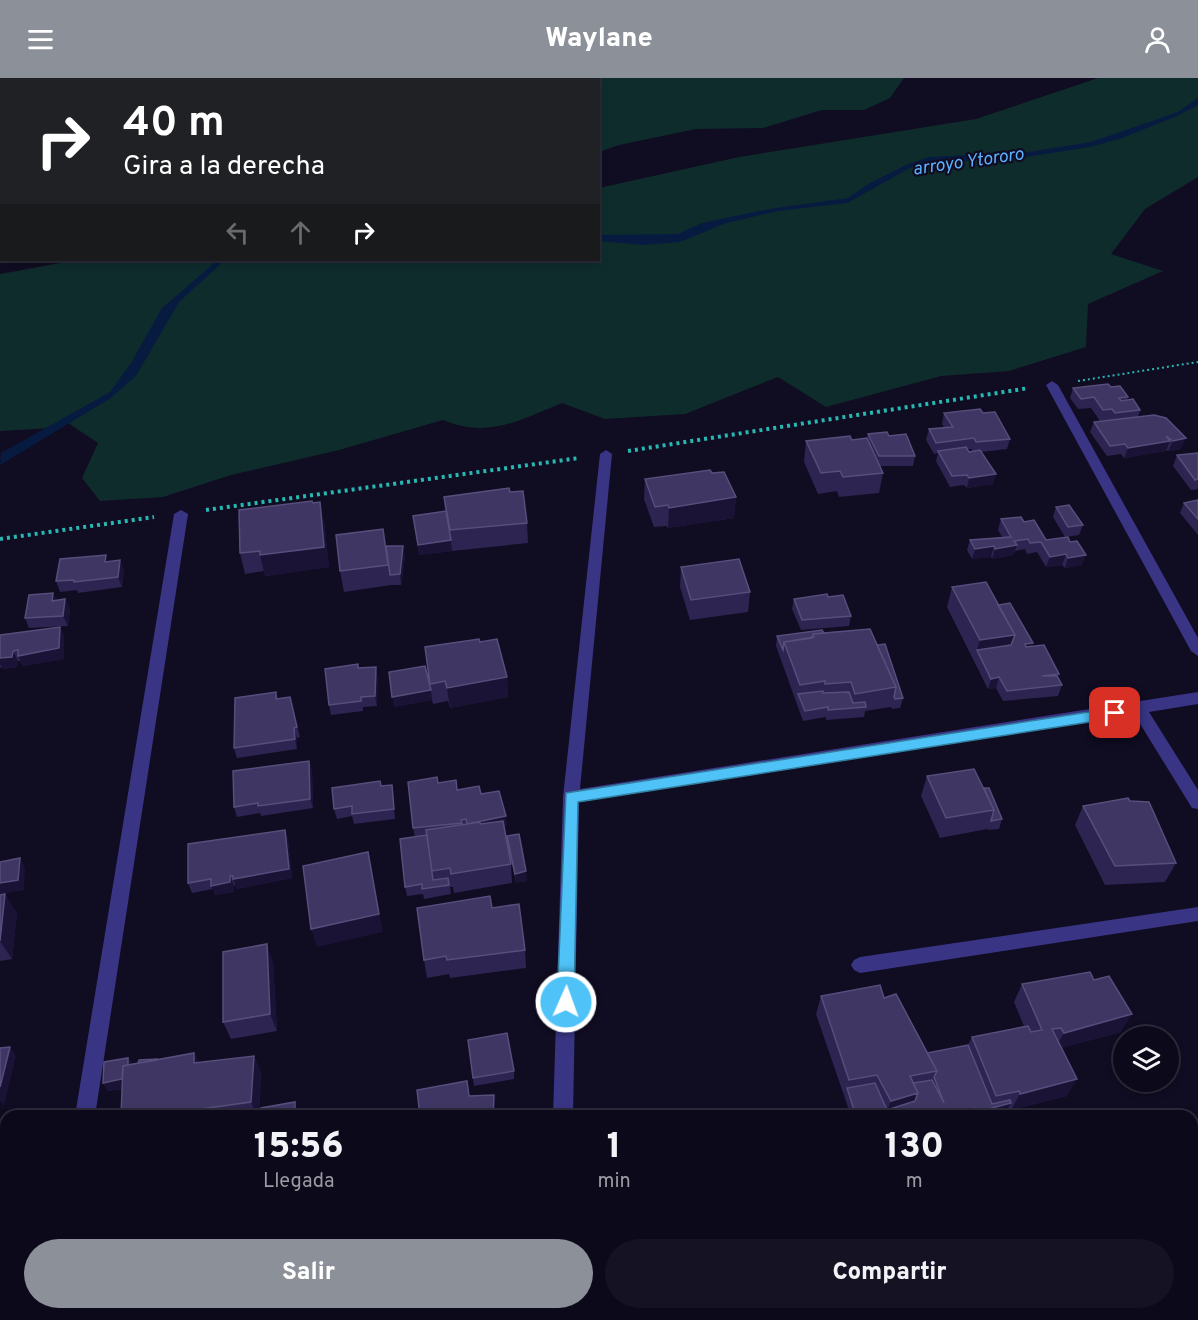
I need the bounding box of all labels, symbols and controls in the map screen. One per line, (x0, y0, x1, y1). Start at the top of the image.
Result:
text: Waylane (545, 22, 653, 56)
icon: menu (24, 23, 57, 56)
icon: person (1141, 23, 1174, 56)
text: 40 m (123, 98, 225, 151)
icon: right (24, 102, 102, 180)
water label: arroyo Ytororo (911, 143, 1026, 182)
text: Gira a la derecha (123, 150, 325, 184)
icon: left (221, 216, 254, 249)
icon: ahead (284, 216, 317, 249)
icon: right (347, 216, 380, 249)
pin (1089, 687, 1140, 738)
icon: arrive (1098, 696, 1131, 729)
position arrow (534, 970, 598, 1034)
map controls (1113, 1026, 1179, 1092)
button: layers (1113, 1026, 1179, 1092)
text: 15:56 (254, 1125, 344, 1171)
text: 1 (607, 1125, 621, 1171)
text: 130 (885, 1125, 944, 1171)
text: Llegada (263, 1169, 334, 1195)
text: min (597, 1169, 631, 1195)
text: m (906, 1169, 923, 1195)
button: Salir (24, 1239, 593, 1308)
button: Compartir (605, 1239, 1174, 1308)

